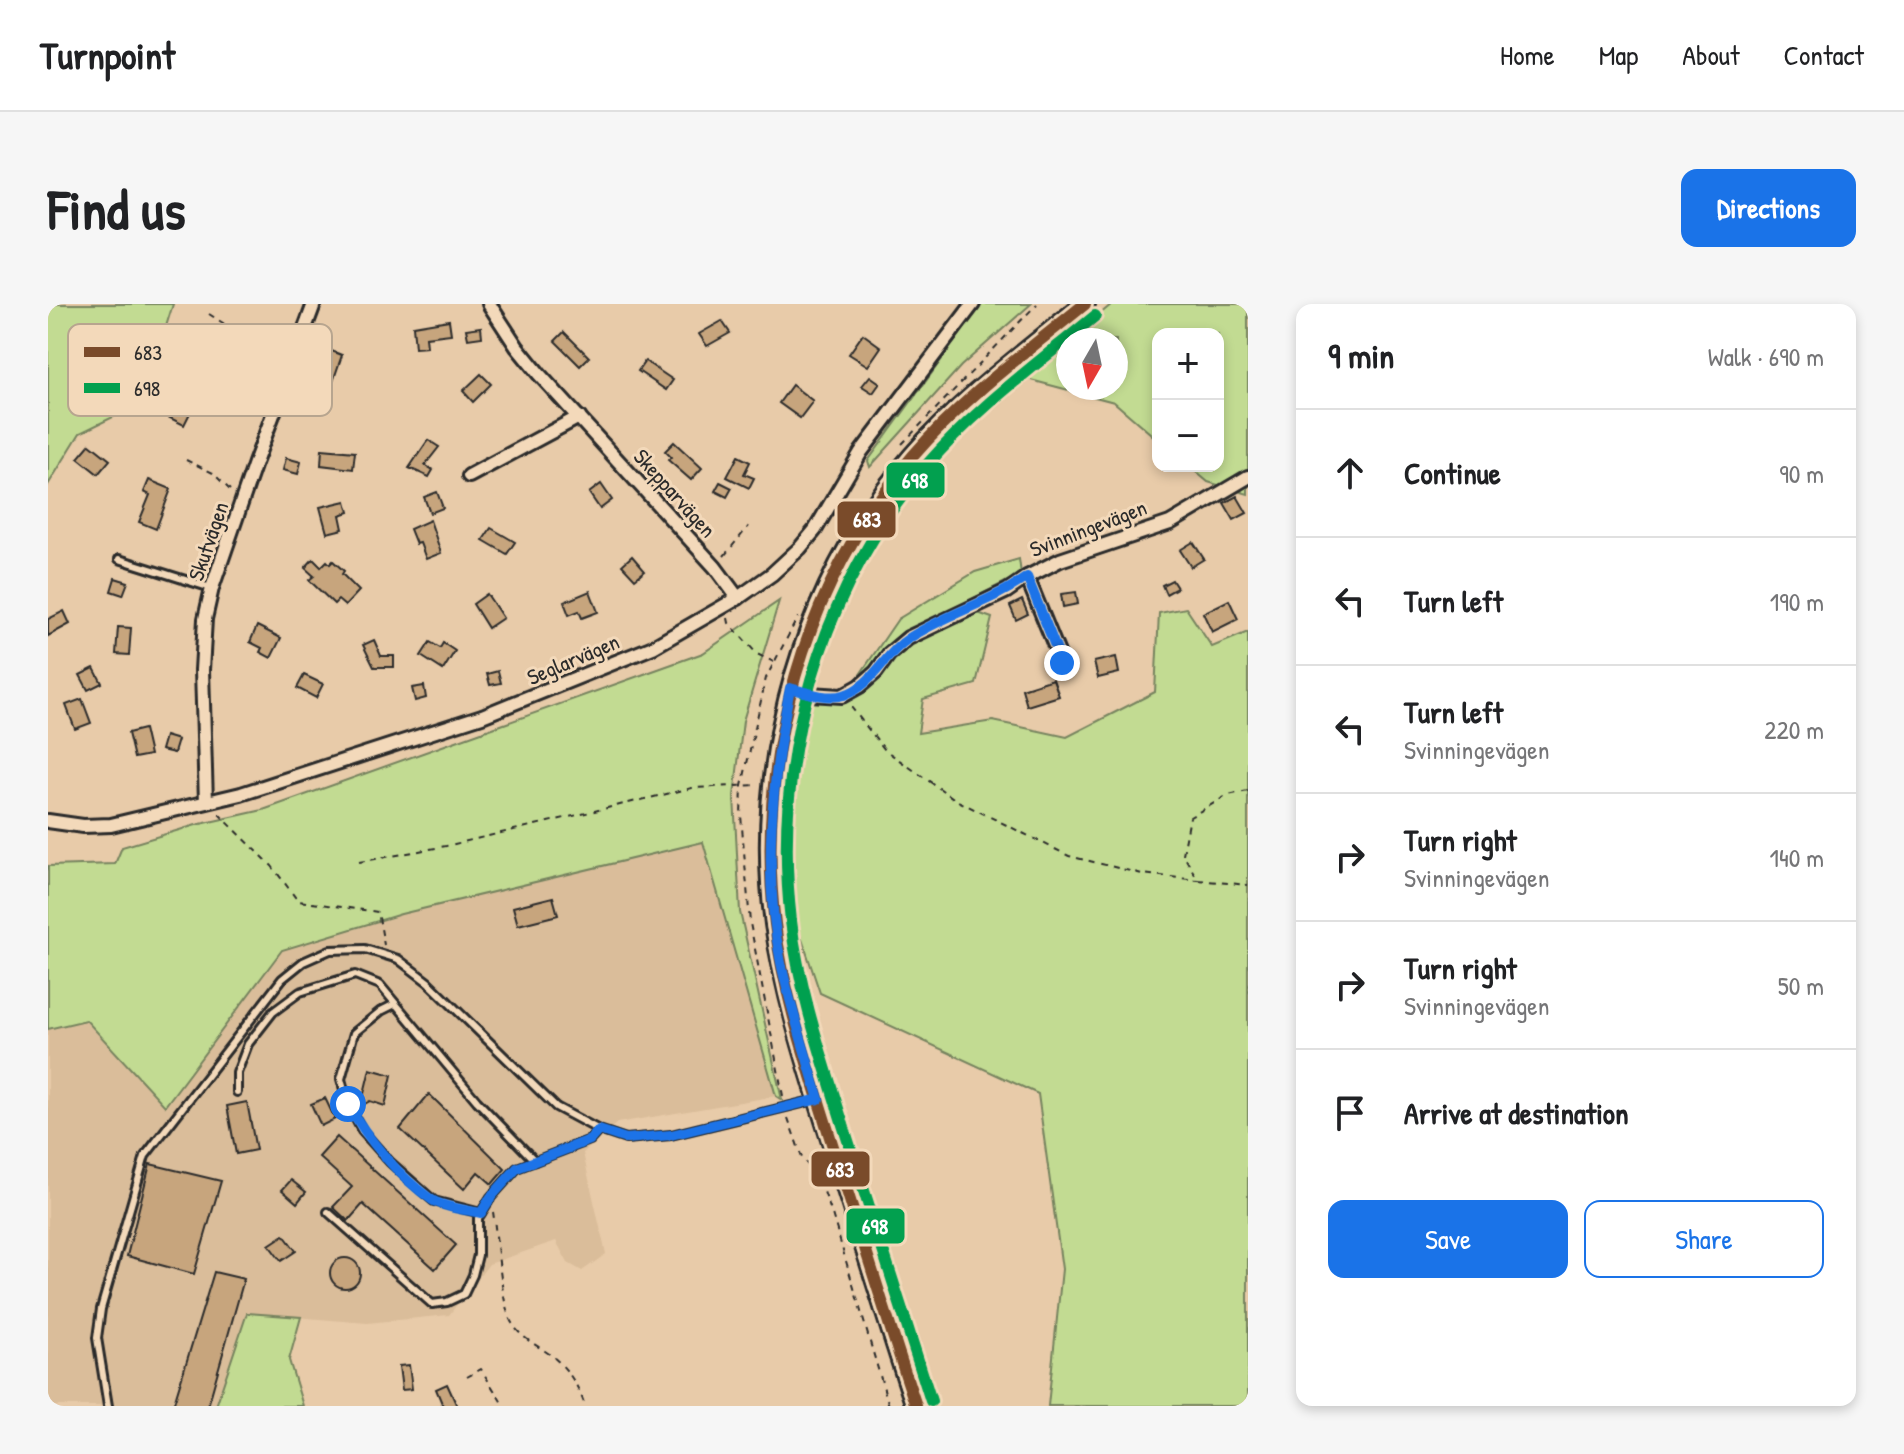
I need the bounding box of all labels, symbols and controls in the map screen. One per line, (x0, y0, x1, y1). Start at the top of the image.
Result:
text: Turnpoint (40, 29, 175, 81)
text: Home (1500, 36, 1555, 74)
text: Map (1599, 36, 1638, 74)
text: About (1682, 36, 1740, 74)
text: Contact (1784, 36, 1864, 74)
button: Directions (1681, 169, 1856, 247)
text: Find us (48, 171, 186, 246)
legend (68, 324, 332, 416)
north arrow (1056, 328, 1128, 400)
map controls (1152, 328, 1224, 472)
button: + (1152, 328, 1224, 400)
text: 9 min (1328, 333, 1394, 379)
text: 683 (134, 337, 162, 367)
text: Walk · 690 m (1708, 339, 1824, 374)
text: 698 (134, 373, 160, 403)
button: − (1152, 400, 1224, 472)
street label: Skepparvägen (627, 442, 723, 544)
icon: ahead (1328, 451, 1372, 495)
text: Continue (1404, 453, 1501, 493)
text: 90 m (1779, 456, 1824, 491)
line badge: 698 (885, 461, 946, 499)
text: 698 (902, 465, 929, 495)
street label: Svinningevägen (1025, 492, 1151, 564)
street label: Skutvägen (181, 498, 235, 584)
line badge: 683 (836, 500, 897, 539)
text: 683 (853, 504, 881, 534)
icon: left (1328, 579, 1372, 623)
text: Turn left (1404, 581, 1503, 621)
text: 190 m (1770, 584, 1824, 619)
street label: Seglarvägen (522, 626, 624, 692)
route end (1044, 645, 1080, 681)
text: Turn left (1404, 692, 1503, 732)
icon: left (1328, 707, 1372, 751)
text: 220 m (1764, 712, 1824, 747)
text: Svinningevägen (1404, 732, 1549, 767)
text: Turn right (1404, 820, 1517, 860)
icon: right (1328, 835, 1372, 879)
text: 140 m (1770, 840, 1824, 875)
text: Svinningevägen (1404, 860, 1549, 895)
text: Turn right (1404, 948, 1517, 988)
icon: right (1328, 963, 1372, 1007)
text: 50 m (1778, 968, 1824, 1003)
text: Svinningevägen (1404, 988, 1549, 1023)
route start (330, 1086, 366, 1122)
icon: arrive (1328, 1091, 1372, 1135)
text: Arrive at destination (1404, 1093, 1629, 1133)
line badge: 683 (810, 1150, 871, 1188)
text: 683 (826, 1154, 854, 1184)
button: Save (1328, 1200, 1568, 1278)
button: Share (1584, 1200, 1824, 1278)
line badge: 698 (845, 1207, 906, 1245)
text: 698 (862, 1211, 889, 1241)

